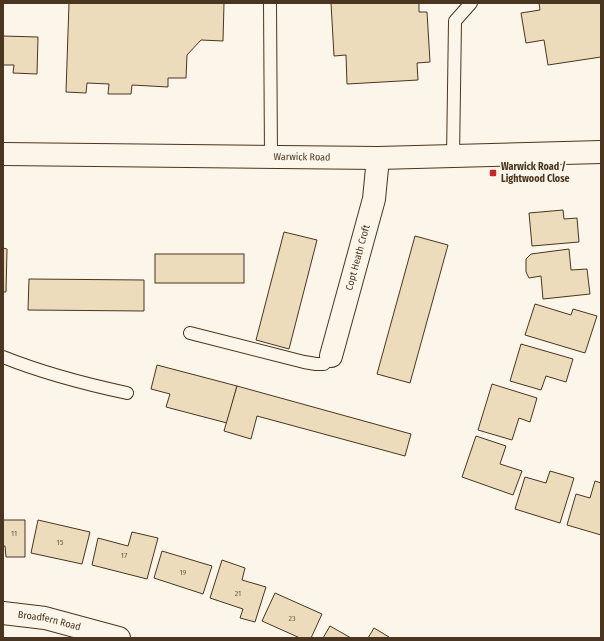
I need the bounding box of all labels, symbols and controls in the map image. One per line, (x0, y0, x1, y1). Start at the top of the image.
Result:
street label: Warwick Road (274, 151, 330, 163)
place label: Warwick Road / Lightwood Close (501, 161, 570, 185)
marker: Warwick Road / Lightwood Close (488, 168, 498, 178)
street label: Copt Heath Croft (343, 223, 373, 292)
house number: 11 (11, 529, 17, 538)
house number: 15 (57, 538, 64, 547)
house number: 17 (121, 551, 128, 560)
house number: 19 (179, 568, 187, 577)
house number: 21 (235, 589, 241, 598)
street label: Broadfern Road (17, 609, 82, 633)
house number: 23 (288, 614, 296, 623)

